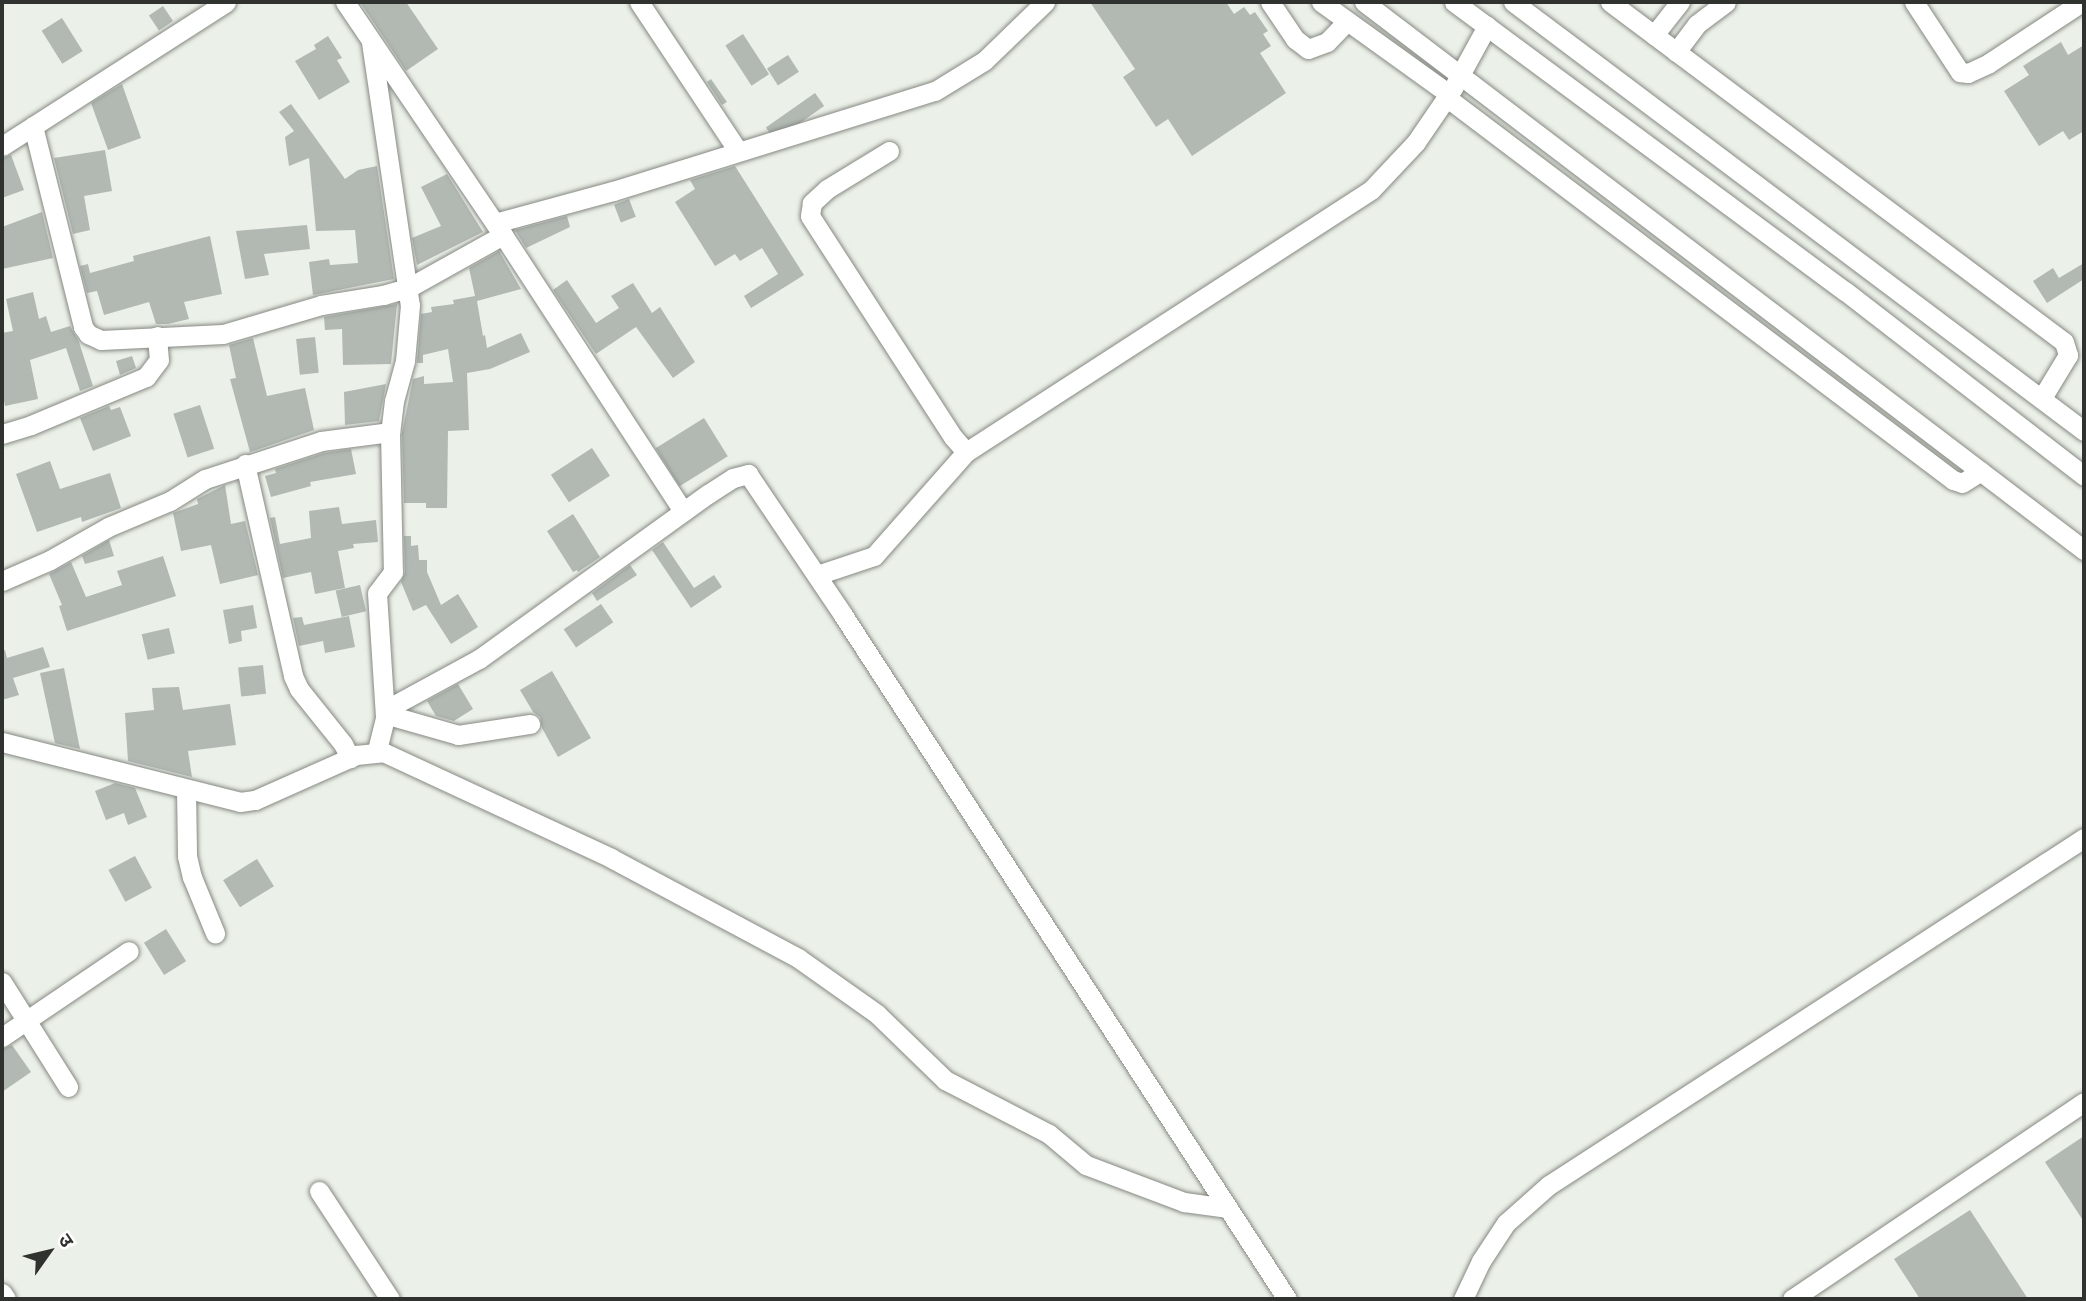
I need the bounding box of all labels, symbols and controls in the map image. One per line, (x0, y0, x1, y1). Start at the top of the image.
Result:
north arrow (14, 1217, 84, 1287)
text: उ (54, 1229, 79, 1251)

